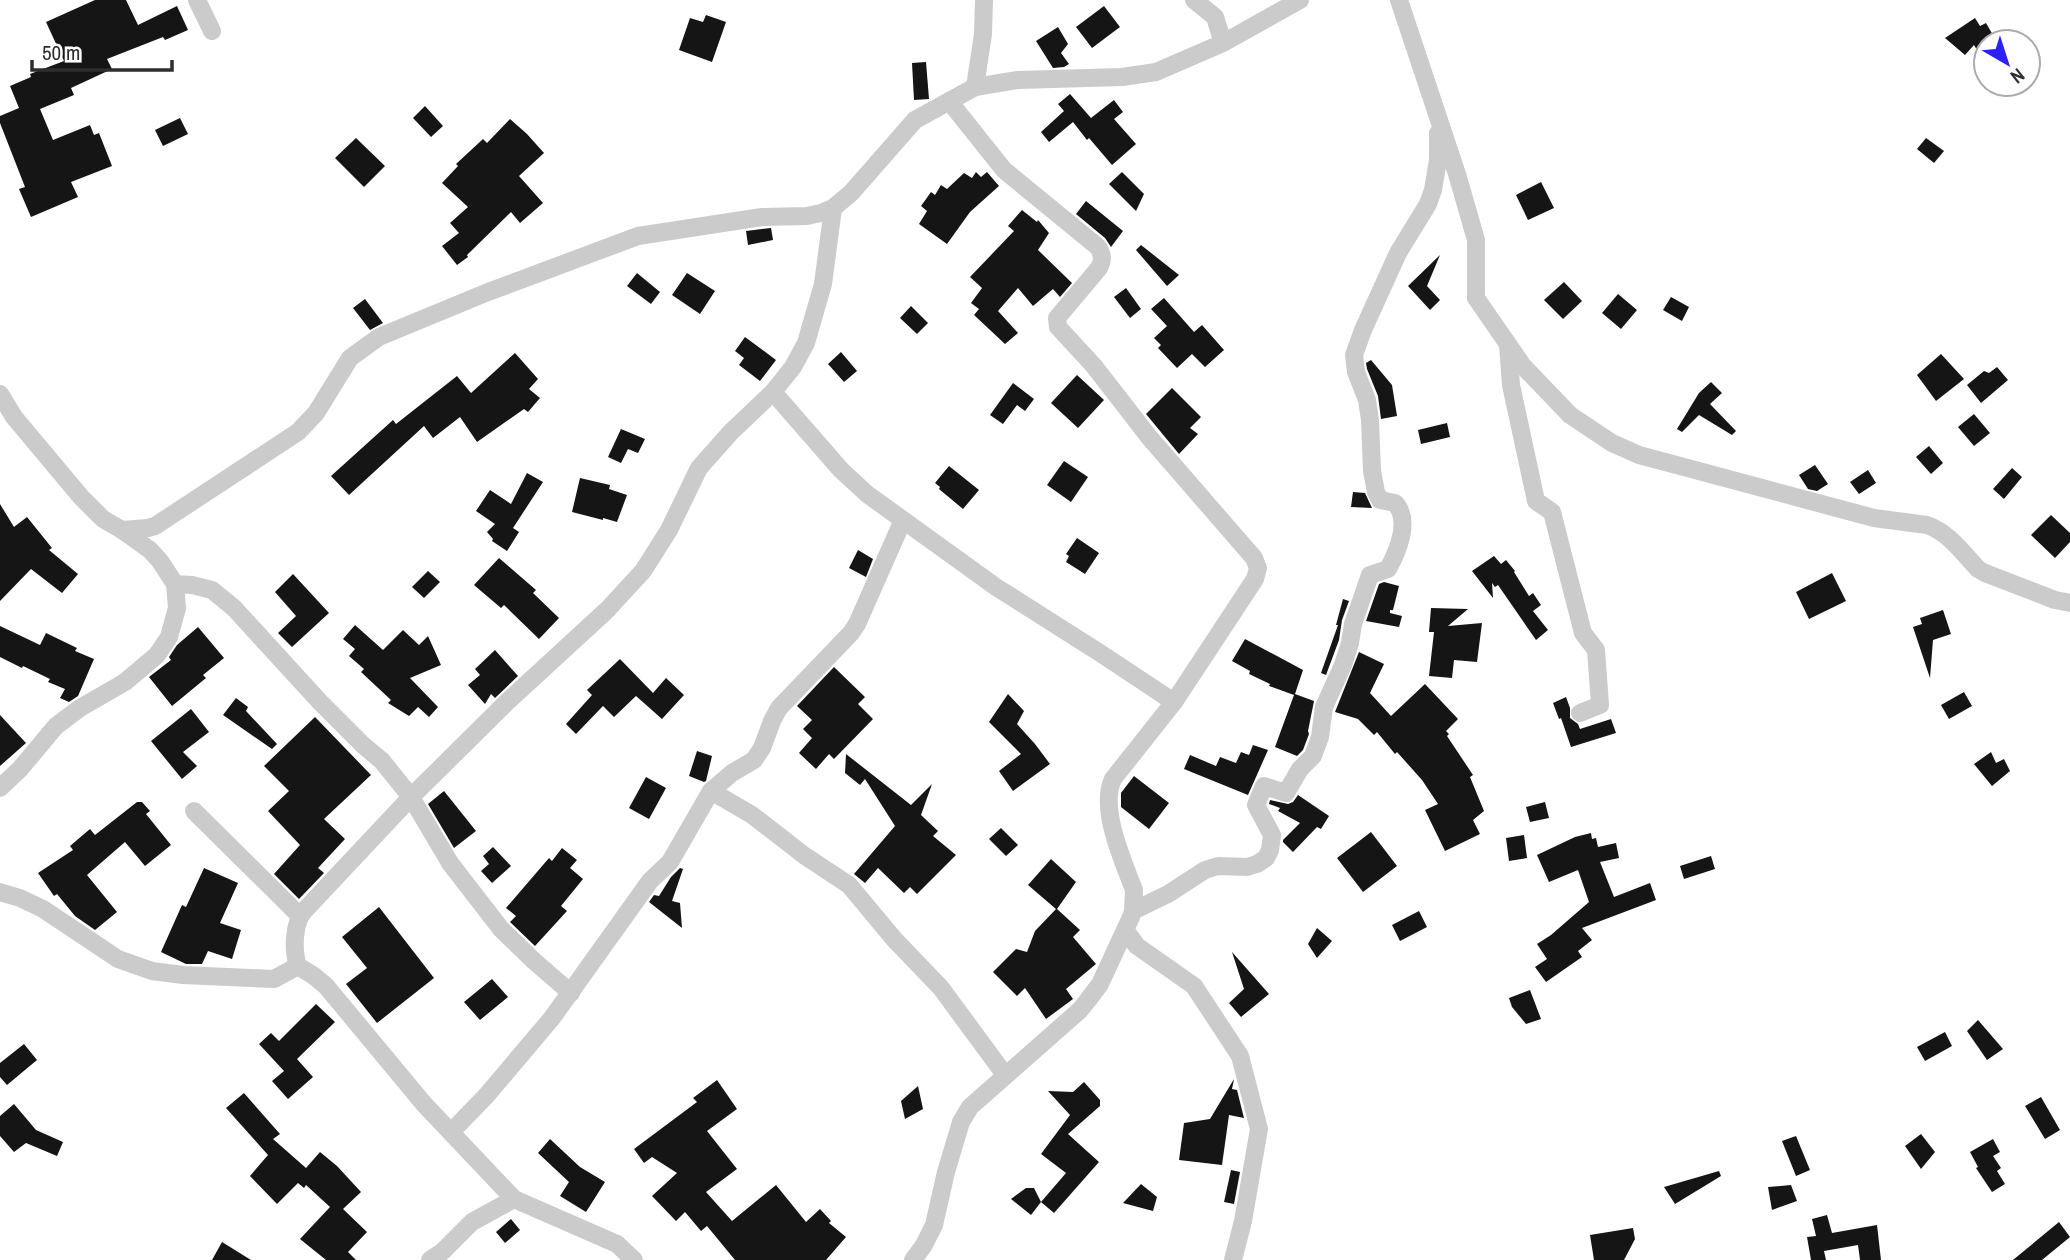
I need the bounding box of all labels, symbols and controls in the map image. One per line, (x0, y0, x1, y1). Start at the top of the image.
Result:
scale bar (32, 28, 172, 72)
north arrow (1972, 28, 2042, 98)
text: 50 m (42, 38, 80, 67)
text: N (2005, 63, 2030, 90)

